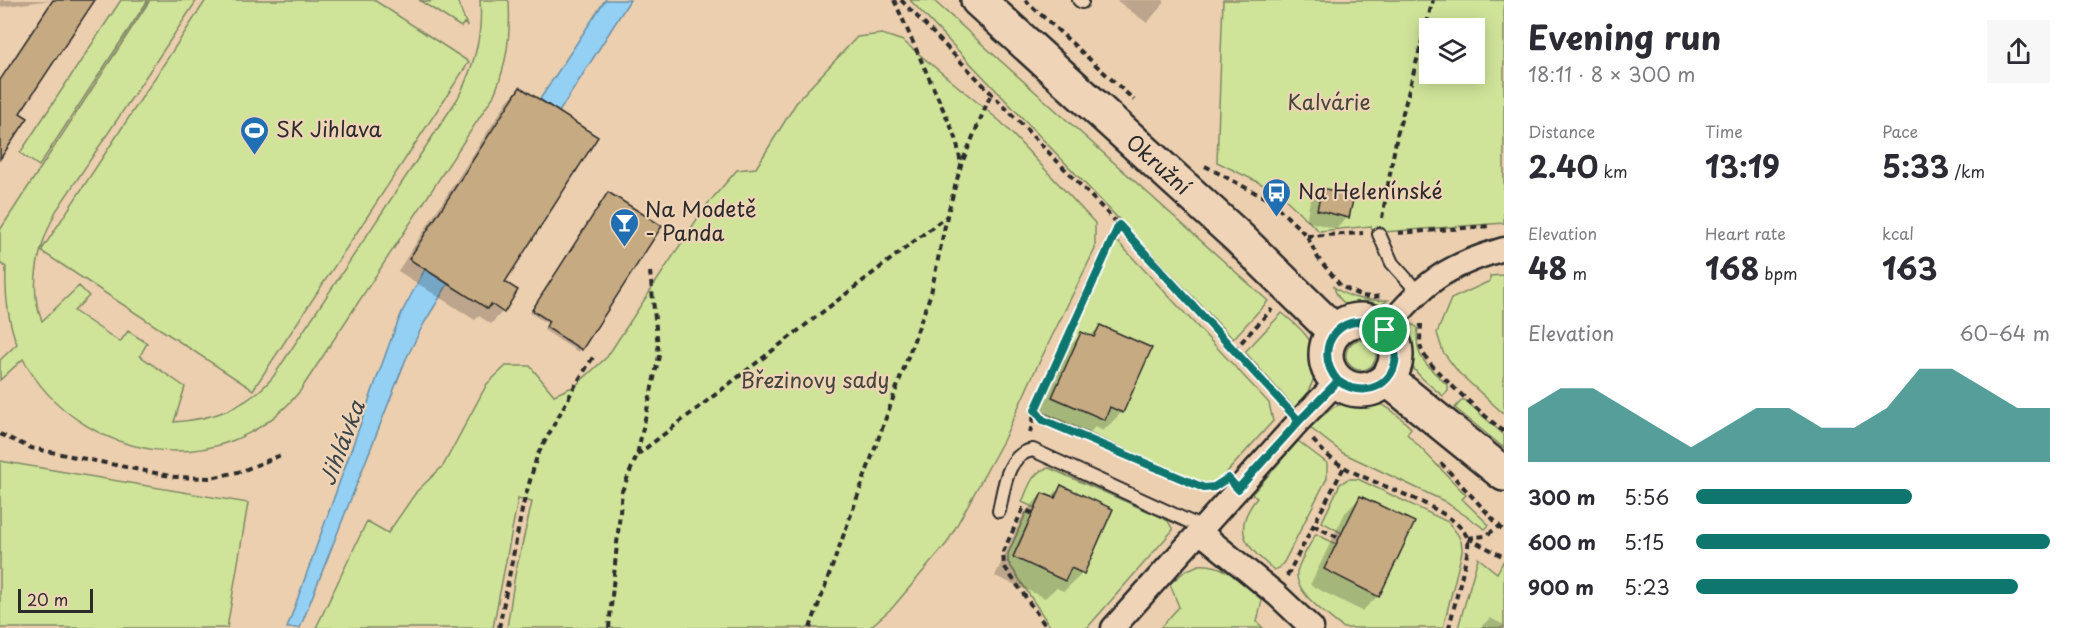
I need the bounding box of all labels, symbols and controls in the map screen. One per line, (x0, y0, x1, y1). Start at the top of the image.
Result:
text: Evening run (1528, 11, 1721, 61)
map controls (1419, 18, 1485, 84)
button: layers (1419, 18, 1485, 84)
button: share (1987, 20, 2050, 83)
text: 18:11 · 8 × 300 m (1528, 59, 1695, 89)
park label: Kalvárie (1287, 85, 1371, 117)
place label: SK Jihlava (276, 112, 383, 144)
sports icon: SK Jihlava (239, 114, 271, 156)
text: Distance (1528, 119, 1595, 143)
text: Time (1705, 119, 1743, 143)
text: Pace (1882, 119, 1918, 143)
street label: Okružní (1120, 126, 1199, 201)
text: 2.40 (1528, 143, 1598, 188)
text: 13:19 (1705, 143, 1780, 188)
text: 5:33 (1882, 143, 1949, 188)
text: km (1598, 159, 1628, 183)
text: /km (1949, 159, 1985, 183)
place label: Na Helenínské (1298, 174, 1443, 206)
bus stop icon: Na Helenínské (1261, 176, 1293, 218)
place label: Na Modetě - Panda (645, 192, 756, 248)
bar icon: Na Modetě - Panda (608, 206, 640, 248)
text: Elevation (1528, 221, 1597, 245)
text: Heart rate (1705, 221, 1786, 245)
text: kcal (1882, 221, 1914, 245)
text: 48 (1528, 245, 1567, 290)
text: 168 (1705, 245, 1759, 290)
text: 163 (1882, 245, 1938, 290)
text: m (1567, 261, 1587, 285)
text: bpm (1759, 261, 1798, 285)
pin (1359, 304, 1410, 355)
icon: arrive (1368, 313, 1401, 346)
text: Elevation (1528, 318, 1614, 348)
text: 60–64 m (1960, 318, 2050, 348)
park label: Březinovy sady (740, 363, 890, 395)
water label: Jihlávka (309, 394, 372, 490)
text: 300 m (1528, 482, 1596, 512)
text: 5:56 (1624, 482, 1669, 512)
text: 600 m (1528, 527, 1596, 557)
text: 5:15 (1624, 527, 1664, 557)
text: 900 m (1528, 572, 1594, 602)
text: 5:23 (1624, 572, 1670, 602)
scale bar (18, 586, 93, 614)
text: 20 m (27, 587, 68, 611)

